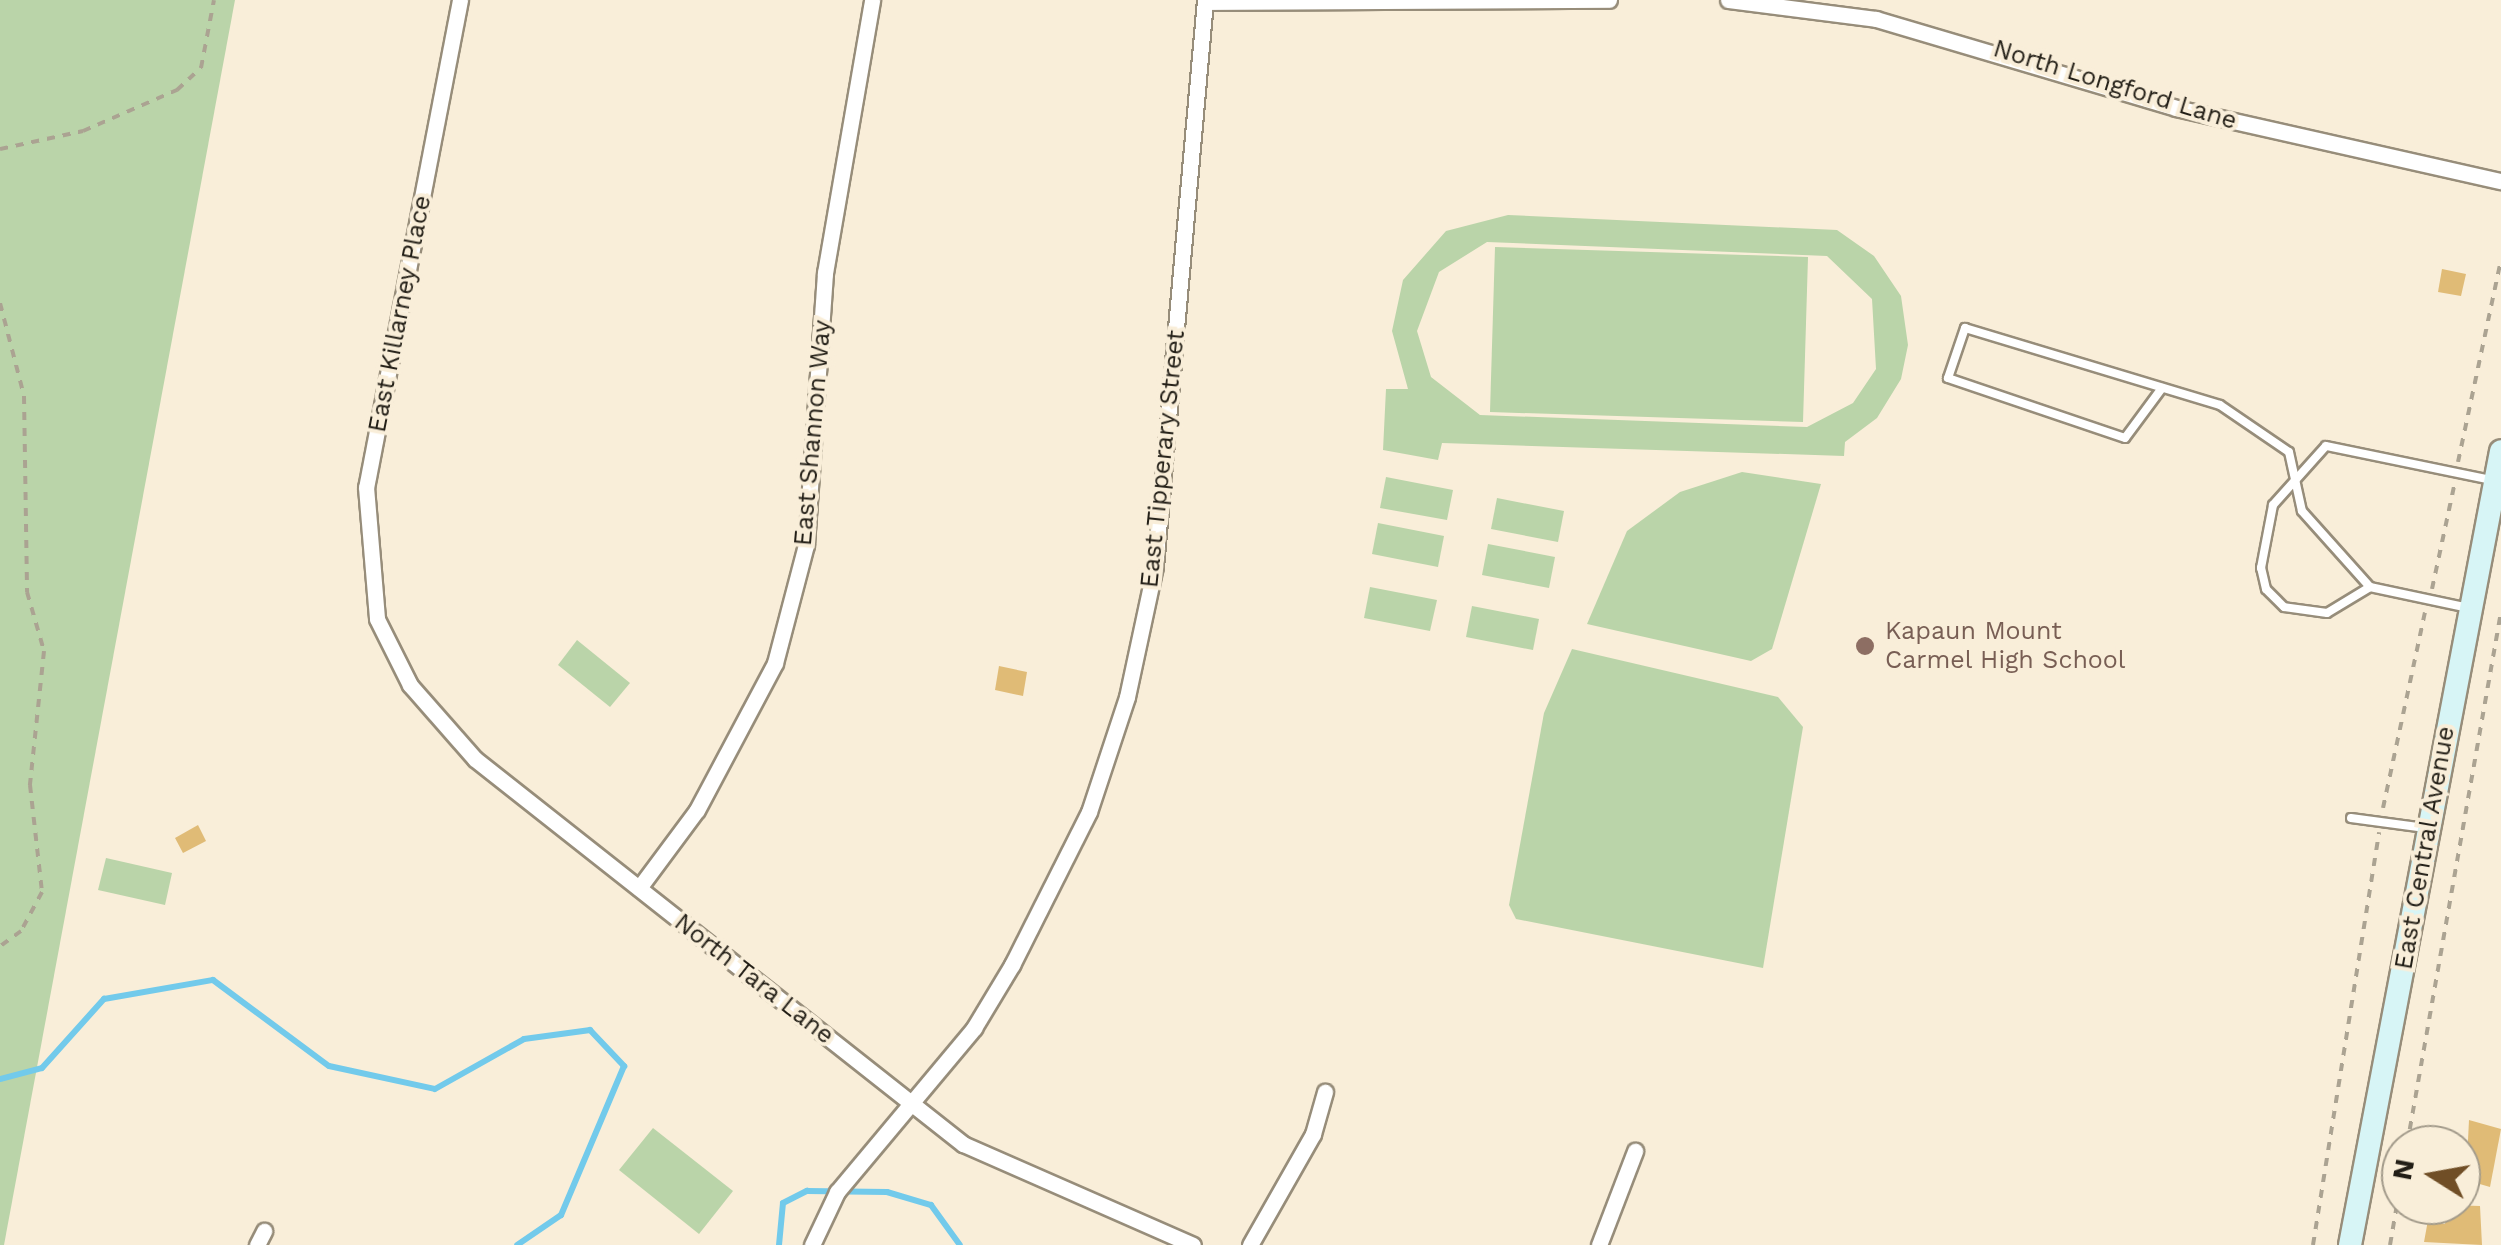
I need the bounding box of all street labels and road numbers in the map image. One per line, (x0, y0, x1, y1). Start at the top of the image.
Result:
street label: North Longford Lane (1990, 34, 2240, 136)
street label: East Killarney Place (362, 193, 438, 435)
street label: East Shannon Way (788, 319, 838, 547)
street label: East Tipperary Street (1134, 328, 1192, 590)
street label: East Central Avenue (2389, 723, 2461, 973)
street label: North Tara Lane (668, 907, 840, 1051)

